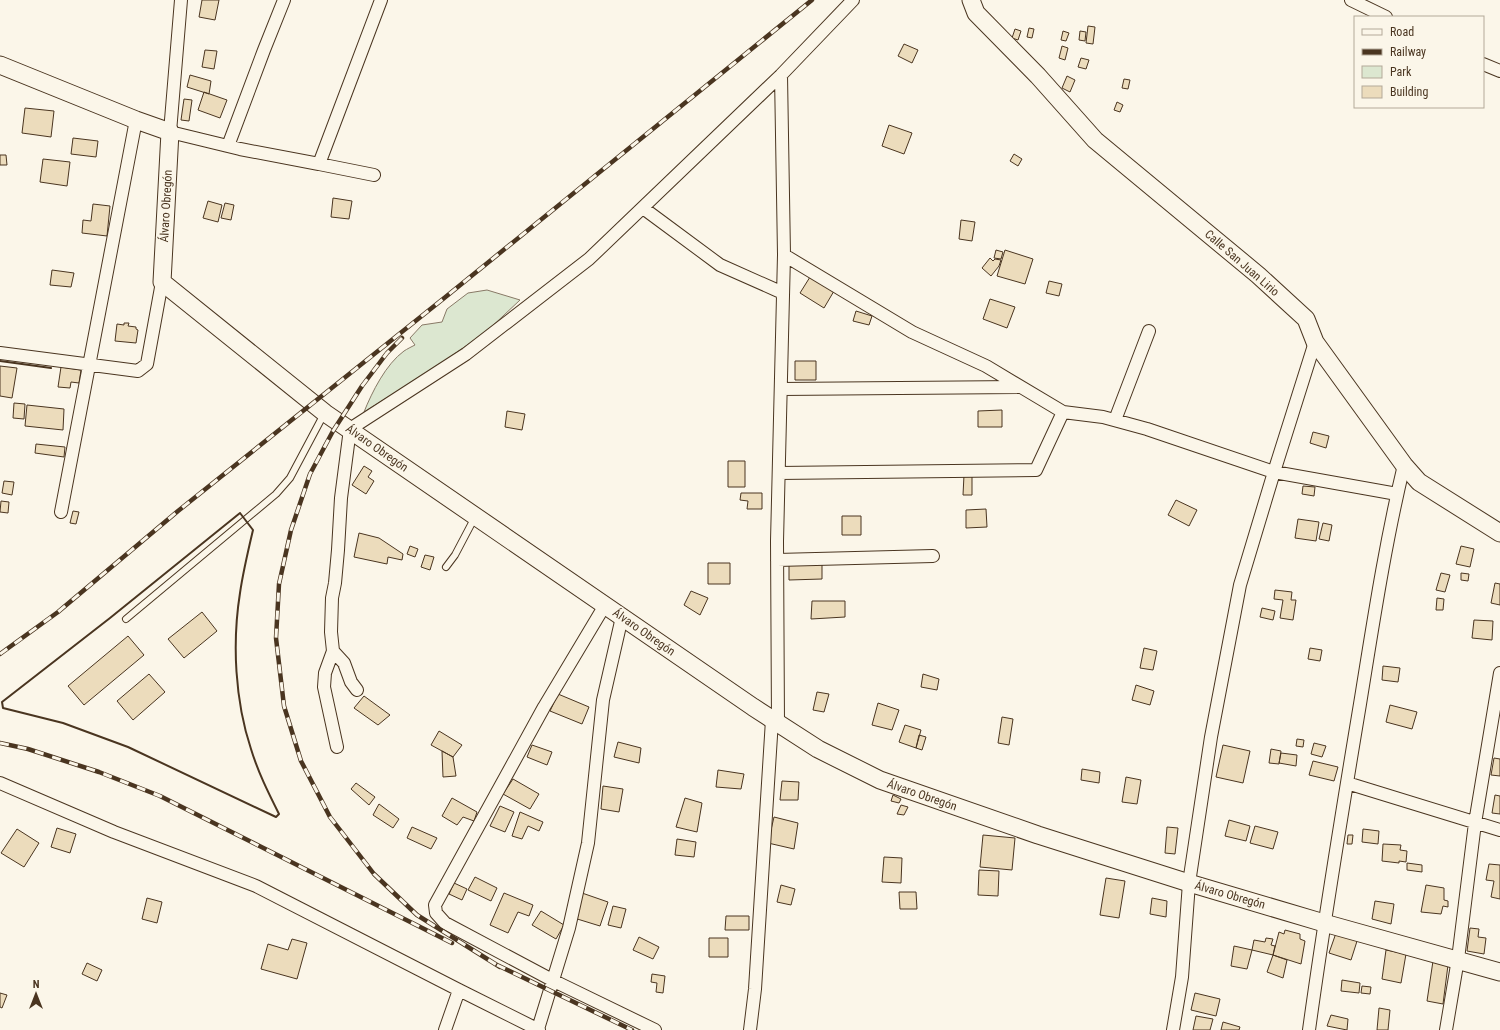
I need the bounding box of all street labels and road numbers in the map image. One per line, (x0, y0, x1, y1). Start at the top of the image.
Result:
street label: Álvaro Obregón (156, 169, 175, 243)
street label: Calle San Juan Lirio (1202, 227, 1282, 299)
street label: Álvaro Obregón (343, 421, 412, 475)
street label: Álvaro Obregón (610, 605, 679, 659)
street label: Álvaro Obregón (885, 776, 959, 814)
street label: Álvaro Obregón (1193, 877, 1267, 912)

